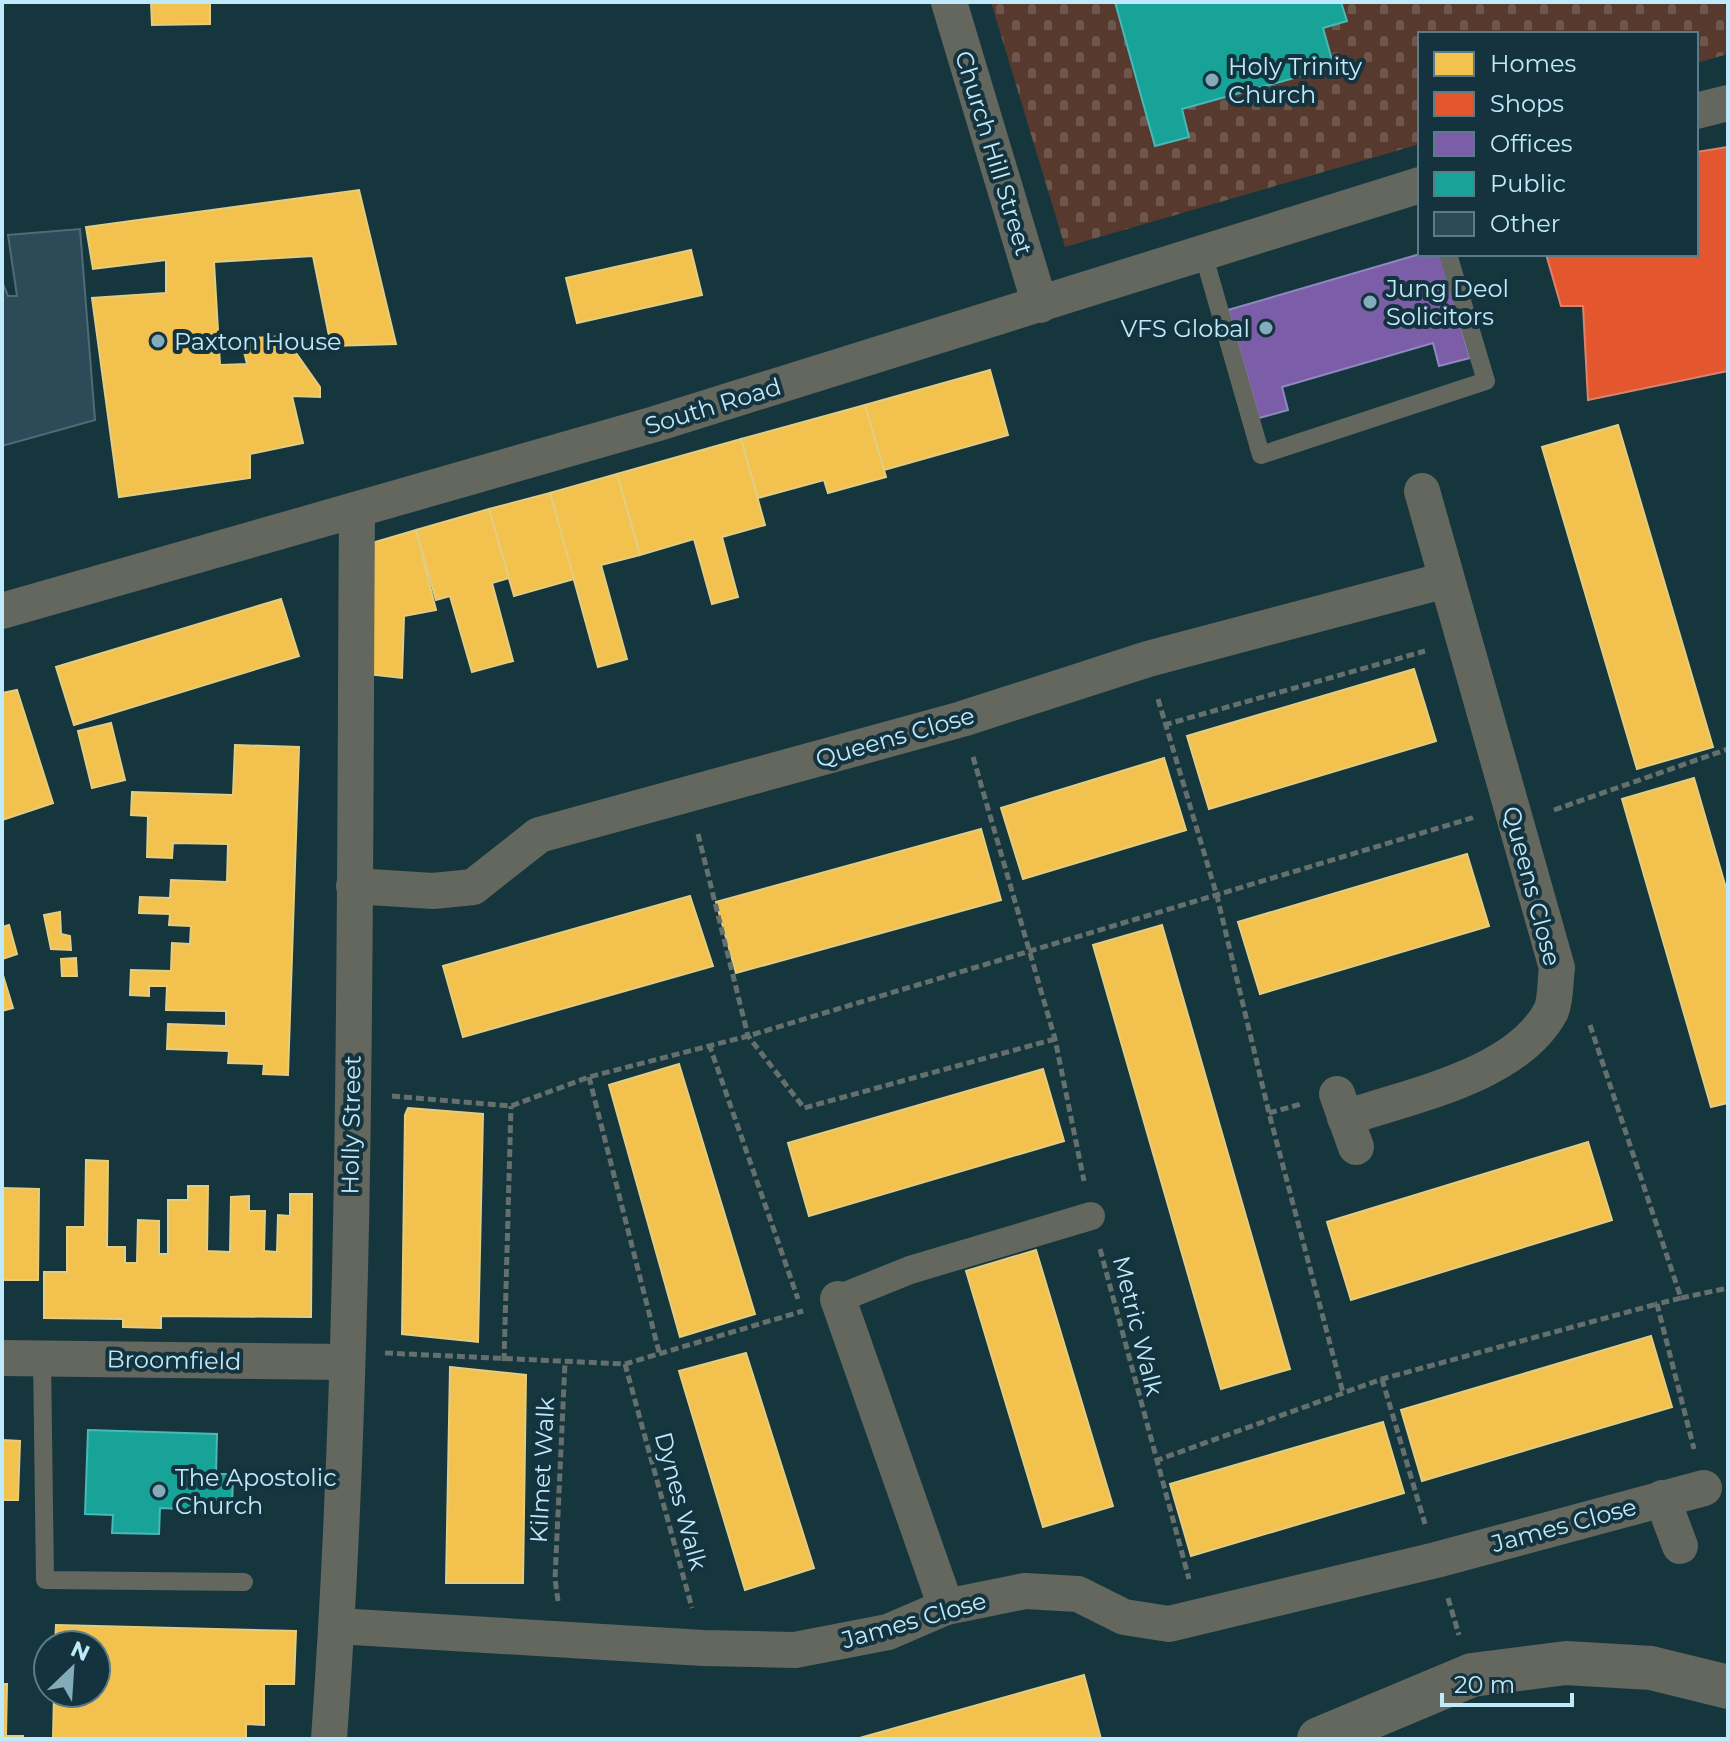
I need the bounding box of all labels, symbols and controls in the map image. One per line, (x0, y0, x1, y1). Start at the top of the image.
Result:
legend (1418, 32, 1698, 256)
street label: Church Hill Street (949, 47, 1039, 259)
text: Homes (1490, 49, 1576, 78)
place label: Holy Trinity Church (1228, 52, 1362, 109)
marker: Holy Trinity Church (1203, 71, 1221, 89)
text: Shops (1490, 89, 1564, 118)
text: Offices (1490, 129, 1572, 158)
text: Public (1490, 169, 1566, 198)
text: Other (1490, 209, 1560, 238)
place label: Jung Deol Solicitors (1385, 274, 1509, 331)
marker: Jung Deol Solicitors (1361, 293, 1379, 311)
place label: VFS Global (1121, 314, 1250, 343)
marker: VFS Global (1257, 319, 1275, 337)
place label: Paxton House (174, 327, 342, 356)
marker: Paxton House (149, 332, 167, 350)
street label: South Road (641, 372, 785, 440)
street label: Queens Close (812, 700, 978, 774)
street label: Queens Close (1497, 803, 1567, 969)
street label: Holly Street (335, 1055, 367, 1195)
street label: Metric Walk (1107, 1253, 1170, 1400)
street label: Broomfield (106, 1344, 242, 1376)
street label: Kilmet Walk (524, 1396, 560, 1544)
street label: Dynes Walk (649, 1429, 714, 1574)
place label: The Apostolic Church (175, 1463, 337, 1520)
marker: The Apostolic Church (150, 1482, 168, 1500)
street label: James Close (1487, 1492, 1640, 1559)
street label: James Close (837, 1586, 990, 1655)
north arrow (32, 1629, 112, 1709)
text: N (66, 1635, 94, 1667)
scale bar (1442, 1657, 1572, 1707)
text: 20 m (1454, 1670, 1515, 1699)

